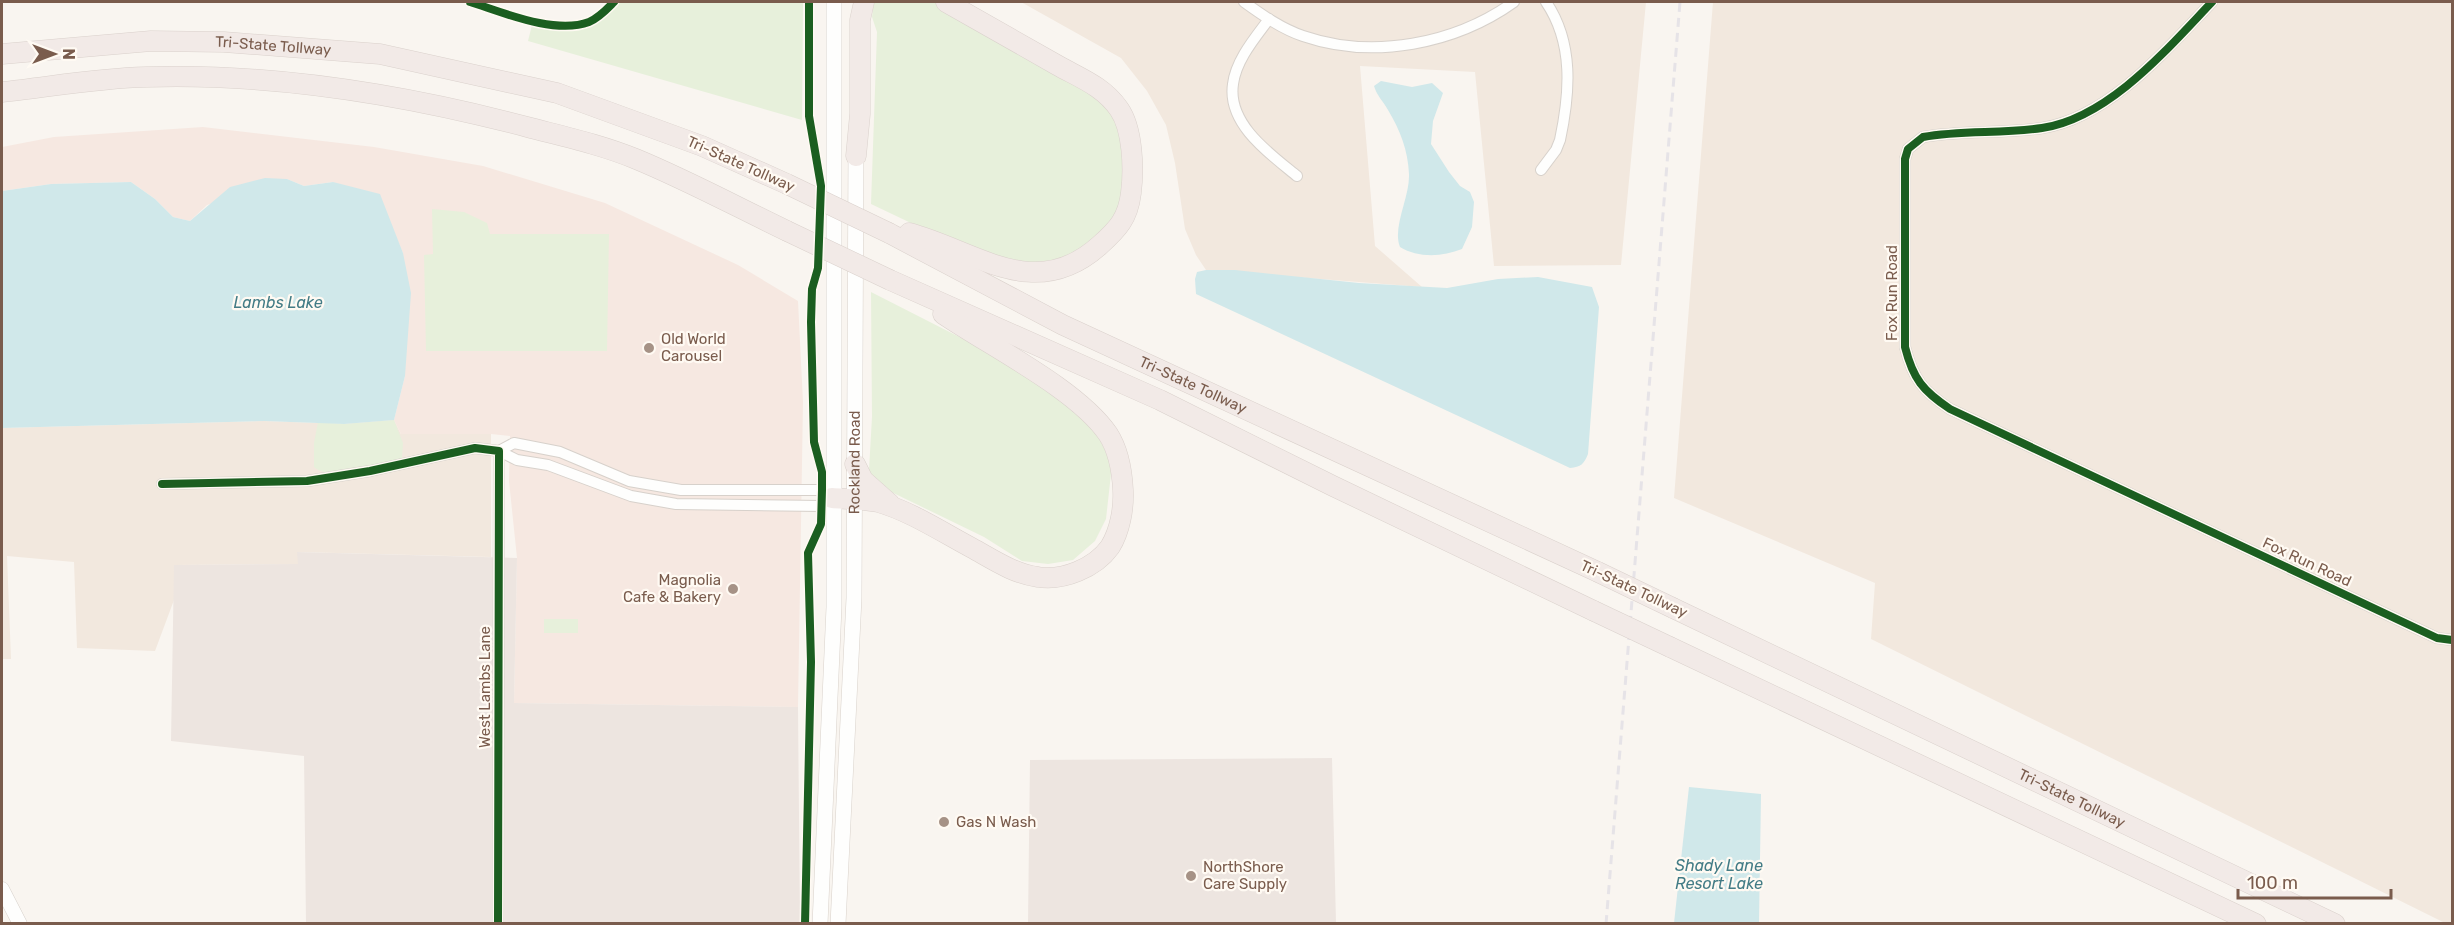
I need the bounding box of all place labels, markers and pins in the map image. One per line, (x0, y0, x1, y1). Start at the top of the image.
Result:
place label: Old World Carousel (661, 330, 726, 365)
marker: Old World Carousel (642, 341, 656, 355)
place label: Magnolia Cafe & Bakery (623, 571, 721, 606)
marker: Magnolia Cafe & Bakery (726, 582, 740, 596)
place label: Gas N Wash (956, 813, 1036, 831)
marker: Gas N Wash (937, 815, 951, 829)
place label: NorthShore Care Supply (1203, 858, 1287, 893)
marker: NorthShore Care Supply (1184, 869, 1198, 883)

